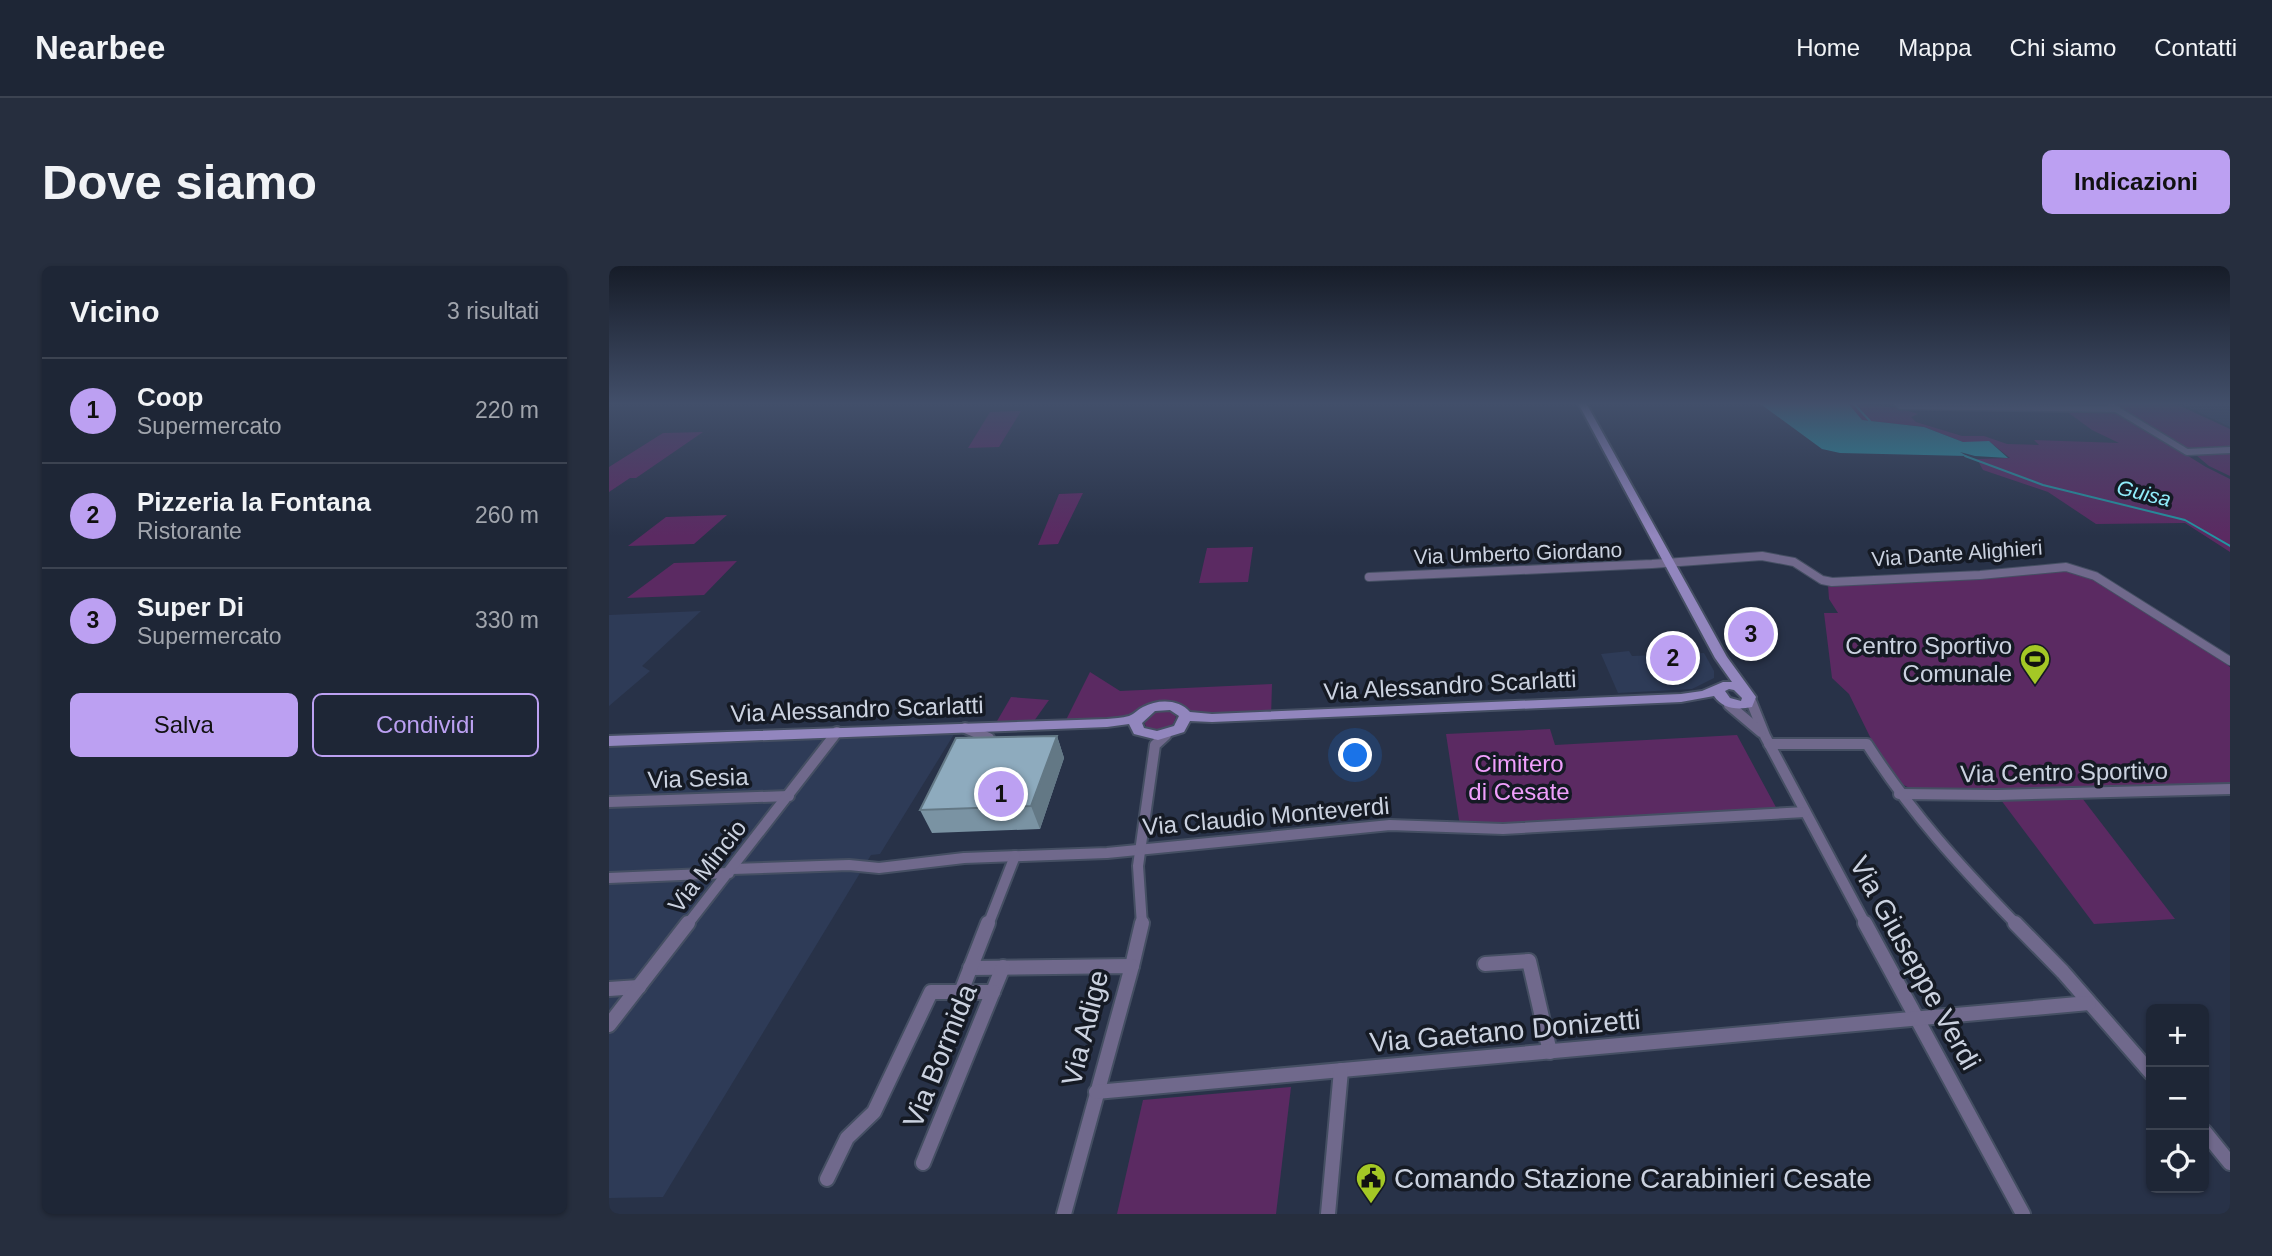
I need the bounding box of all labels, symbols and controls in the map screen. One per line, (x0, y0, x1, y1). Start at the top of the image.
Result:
text: Nearbee (35, 29, 165, 66)
text: Home (1796, 34, 1860, 61)
text: Mappa (1898, 34, 1972, 61)
text: Chi siamo (2010, 34, 2116, 61)
text: Contatti (2154, 34, 2237, 61)
button: Indicazioni (2042, 150, 2230, 214)
text: Dove siamo (42, 155, 317, 209)
text: Vicino (70, 295, 159, 328)
text: 3 risultati (447, 298, 539, 324)
text: Coop (137, 382, 203, 412)
text: 1 (87, 397, 99, 423)
text: 220 m (475, 397, 539, 423)
text: Supermercato (137, 413, 281, 439)
water label: Guisa (2115, 475, 2173, 511)
text: Pizzeria la Fontana (137, 487, 371, 517)
text: 2 (87, 502, 99, 528)
text: 260 m (475, 502, 539, 528)
text: Ristorante (137, 518, 242, 544)
street label: Via Dante Alighieri (1871, 536, 2043, 570)
street label: Via Umberto Giordano (1413, 538, 1623, 568)
text: Super Di (137, 592, 244, 622)
text: 3 (87, 607, 99, 633)
text: 330 m (475, 607, 539, 633)
pin: 3 (1728, 608, 1774, 660)
text: Supermercato (137, 623, 281, 649)
pin: 2 (1650, 632, 1696, 684)
place label: Centro Sportivo Comunale (1845, 632, 2012, 687)
sports icon: Centro Sportivo Comunale (2018, 642, 2052, 686)
street label: Via Alessandro Scarlatti (1323, 665, 1577, 705)
street label: Via Alessandro Scarlatti (730, 691, 984, 727)
button: Salva (70, 693, 298, 757)
button: Condividi (312, 693, 539, 757)
your location (1338, 738, 1372, 772)
park label: Cimitero di Cesate (1468, 750, 1570, 805)
street label: Via Centro Sportivo (1960, 757, 2168, 787)
street label: Via Sesia (647, 763, 750, 793)
pin: 1 (978, 768, 1024, 820)
street label: Via Claudio Monteverdi (1141, 792, 1391, 840)
street label: Via Mincio (662, 814, 752, 918)
street label: Via Giuseppe Verdi (1843, 851, 1987, 1075)
street label: Via Adige (1056, 967, 1114, 1089)
street label: Via Bormida (897, 979, 983, 1132)
street label: Via Gaetano Donizetti (1368, 1004, 1642, 1058)
map controls (2146, 1004, 2209, 1193)
button: + (2146, 1004, 2209, 1067)
button: − (2146, 1067, 2209, 1130)
button: locate (2146, 1130, 2209, 1193)
public building icon: Comando Stazione Carabinieri Cesate (1354, 1161, 1388, 1205)
place label: Comando Stazione Carabinieri Cesate (1394, 1163, 1872, 1194)

